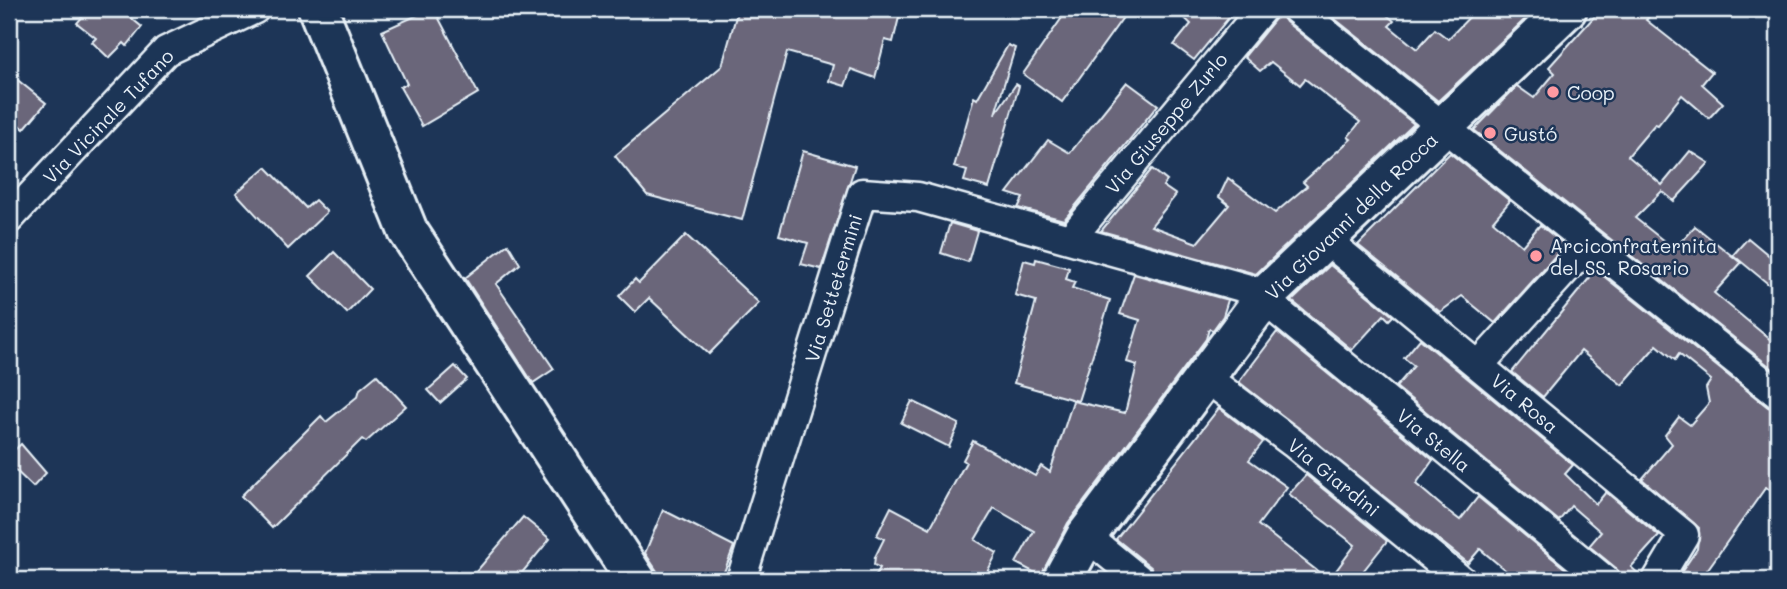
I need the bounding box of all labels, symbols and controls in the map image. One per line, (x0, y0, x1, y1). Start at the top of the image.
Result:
street label: Via Vicinale Tufano (37, 43, 179, 189)
street label: Via Giuseppe Zurlo (1099, 47, 1233, 199)
place label: Coop (1567, 80, 1615, 105)
marker: Coop (1545, 84, 1561, 100)
place label: Gustó (1504, 121, 1557, 146)
marker: Gustó (1482, 125, 1498, 141)
street label: Via Giovanni della Rocca (1259, 127, 1443, 305)
street label: Via Settetermini (799, 211, 867, 365)
place label: Arciconfraternita del SS. Rosario (1550, 233, 1718, 280)
marker: Arciconfraternita del SS. Rosario (1528, 248, 1544, 264)
street label: Via Rosa (1486, 368, 1564, 438)
street label: Via Stella (1392, 403, 1476, 477)
street label: Via Giardini (1283, 432, 1385, 522)

